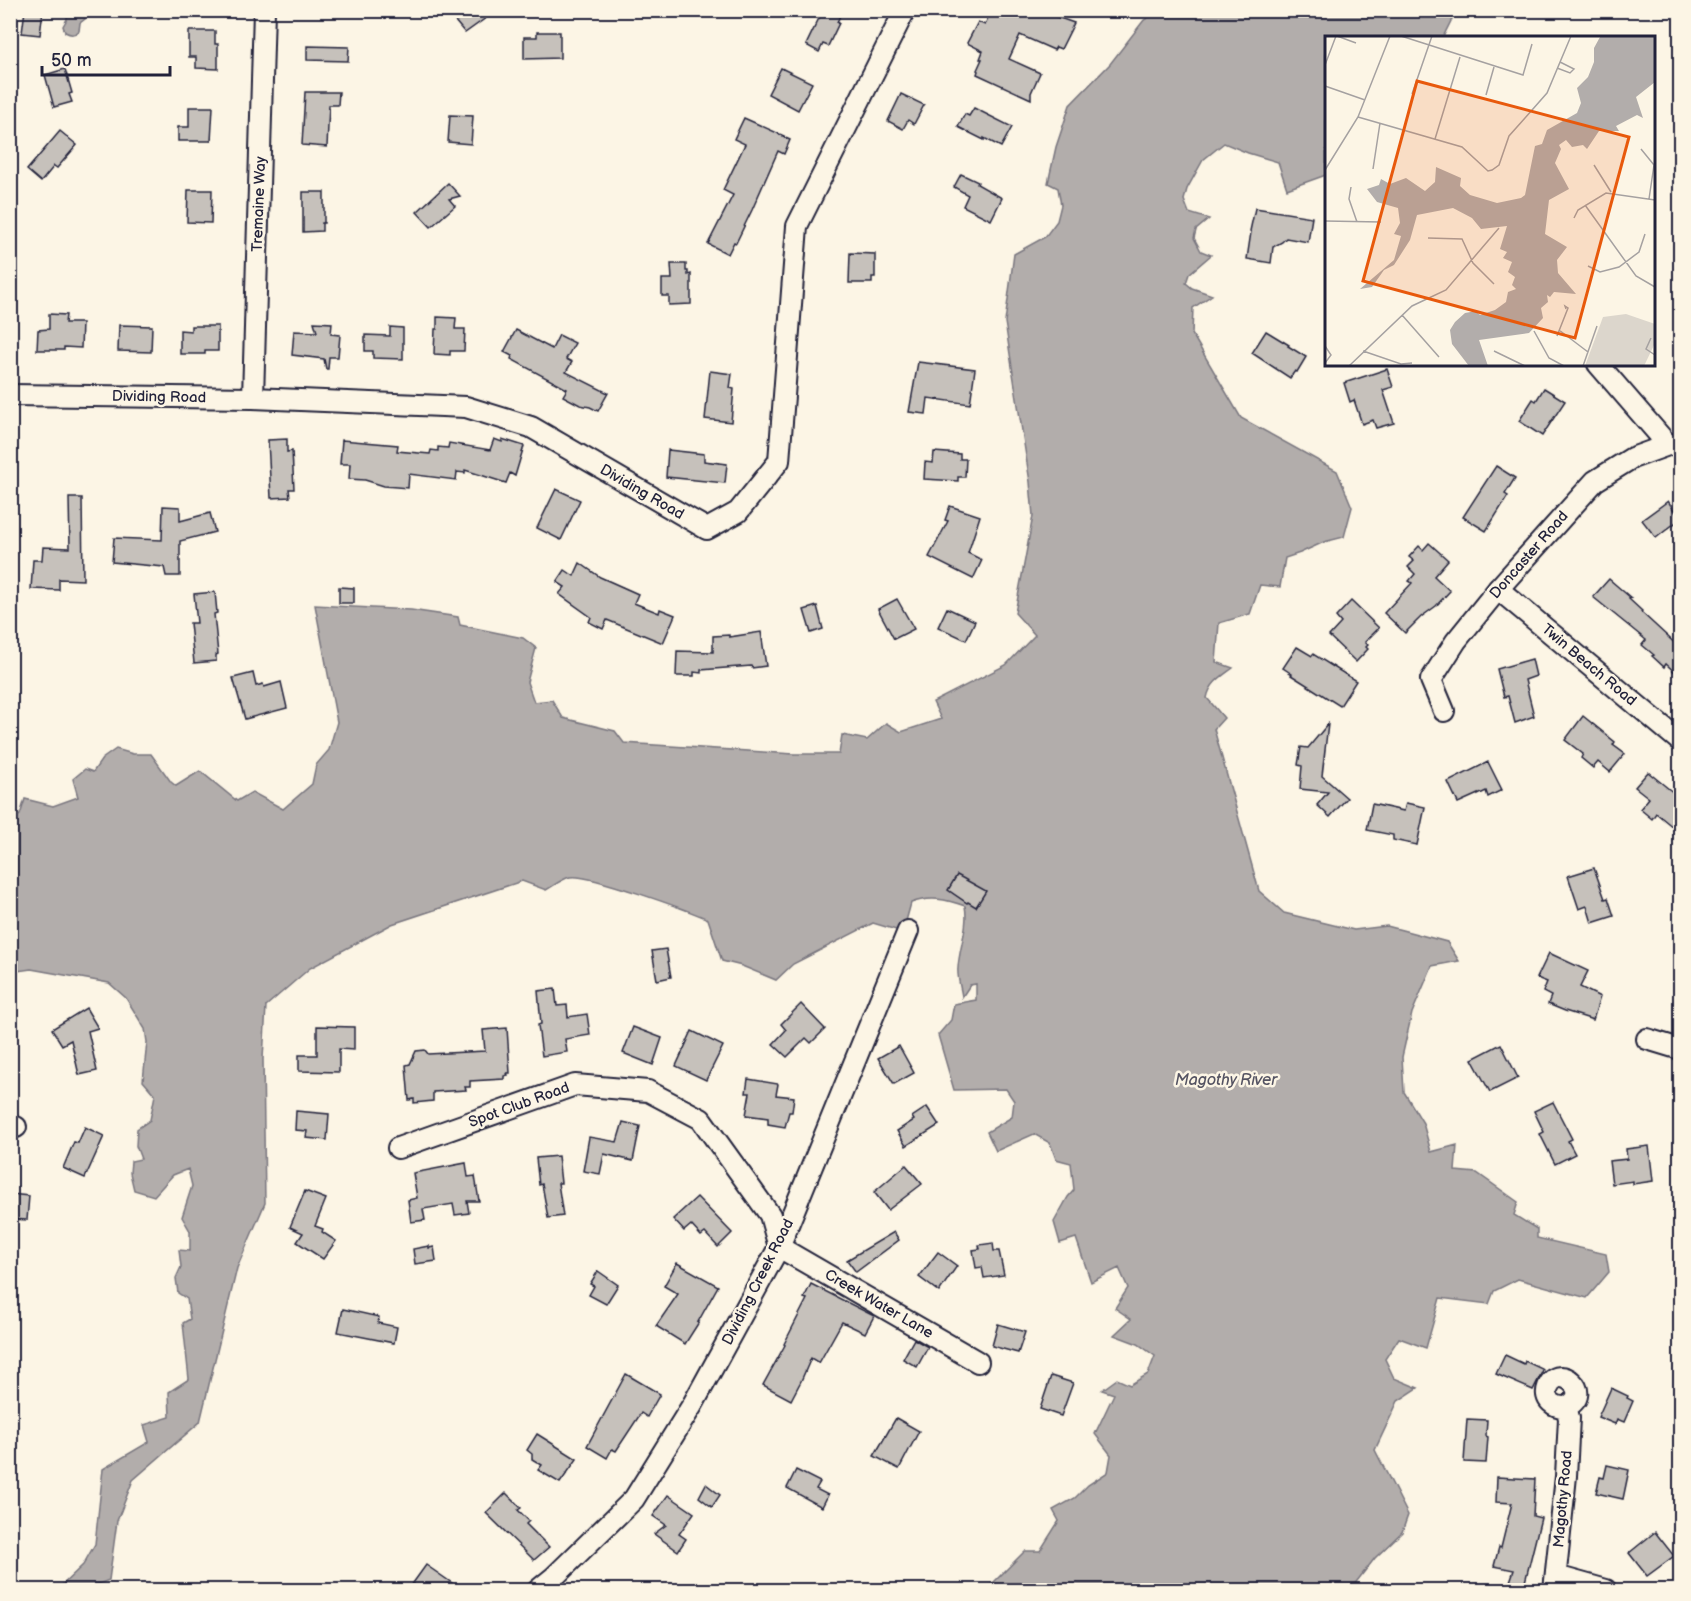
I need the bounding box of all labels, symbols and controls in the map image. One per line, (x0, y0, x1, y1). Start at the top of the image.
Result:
inset map (1325, 36, 1655, 366)
scale bar (42, 39, 170, 77)
text: 50 m (51, 50, 92, 71)
street label: Tremaine Way (248, 156, 270, 252)
street label: Dividing Road (112, 387, 206, 407)
street label: Dividing Road (596, 460, 688, 524)
street label: Doncaster Road (1486, 507, 1572, 603)
street label: Twin Beach Road (1538, 620, 1640, 710)
water label: Magothy River (1175, 1071, 1278, 1090)
street label: Spot Club Road (466, 1078, 572, 1132)
street label: Dividing Creek Road (718, 1216, 798, 1348)
street label: Creek Water Lane (821, 1265, 937, 1343)
street label: Magothy Road (1549, 1450, 1577, 1548)

